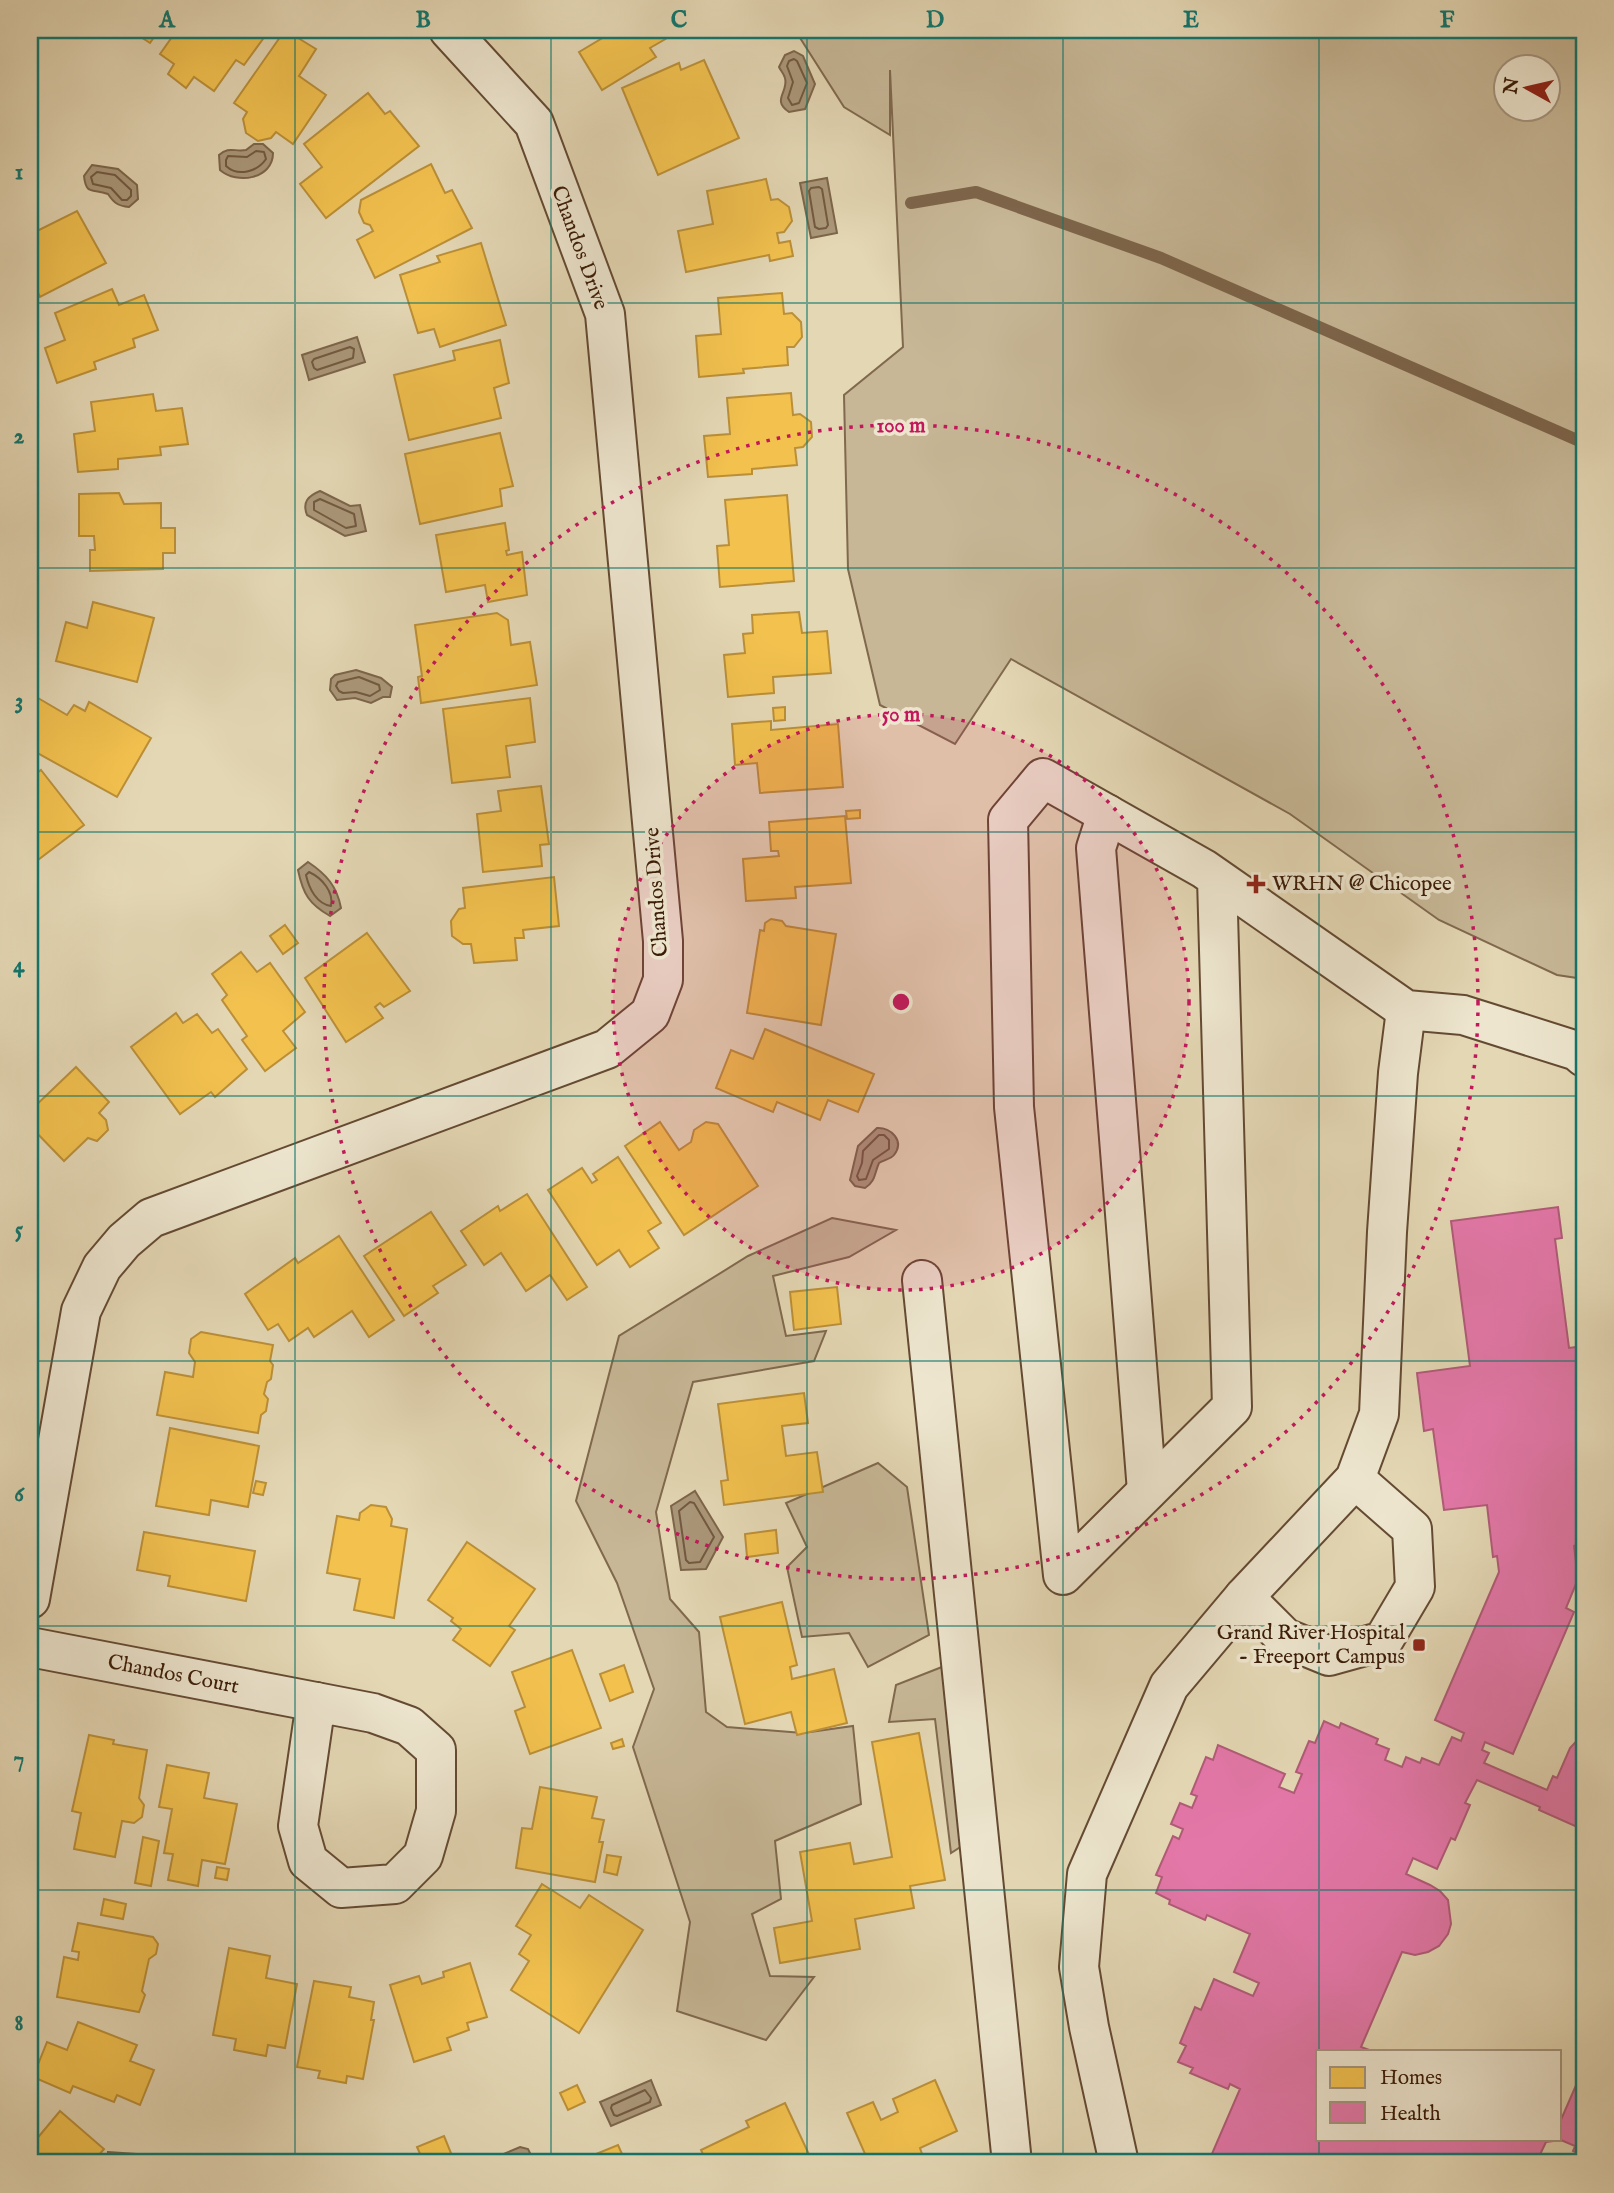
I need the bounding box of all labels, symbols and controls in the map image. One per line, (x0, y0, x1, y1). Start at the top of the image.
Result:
text: A (158, 6, 176, 35)
text: B (415, 6, 431, 35)
text: C (671, 6, 688, 35)
text: D (926, 6, 944, 35)
text: E (1183, 6, 1199, 35)
text: F (1440, 6, 1455, 35)
north arrow (1492, 52, 1562, 122)
text: N (1499, 76, 1525, 97)
text: 1 (15, 158, 23, 187)
street label: Chandos Drive (544, 182, 614, 314)
text: 100 m (876, 413, 926, 440)
text: 2 (14, 422, 25, 451)
text: 3 (15, 687, 23, 716)
text: 50 m (882, 702, 921, 729)
street label: Chandos Drive (639, 826, 675, 958)
place label: WRHN @ Chicopee (1272, 871, 1452, 898)
marker: WRHN @ Chicopee (1246, 874, 1266, 894)
text: 4 (13, 951, 25, 980)
centre of rings (889, 990, 913, 1014)
text: 5 (15, 1216, 24, 1245)
text: 6 (14, 1480, 25, 1509)
place label: Grand River Hospital - Freeport Campus (1217, 1620, 1405, 1671)
marker: Grand River Hospital - Freeport Campus (1411, 1637, 1427, 1653)
street label: Chandos Court (105, 1649, 241, 1701)
text: 7 (14, 1745, 24, 1774)
text: 8 (14, 2009, 24, 2038)
legend (1316, 2050, 1562, 2140)
text: Homes (1380, 2065, 1442, 2092)
text: Health (1380, 2101, 1441, 2128)

